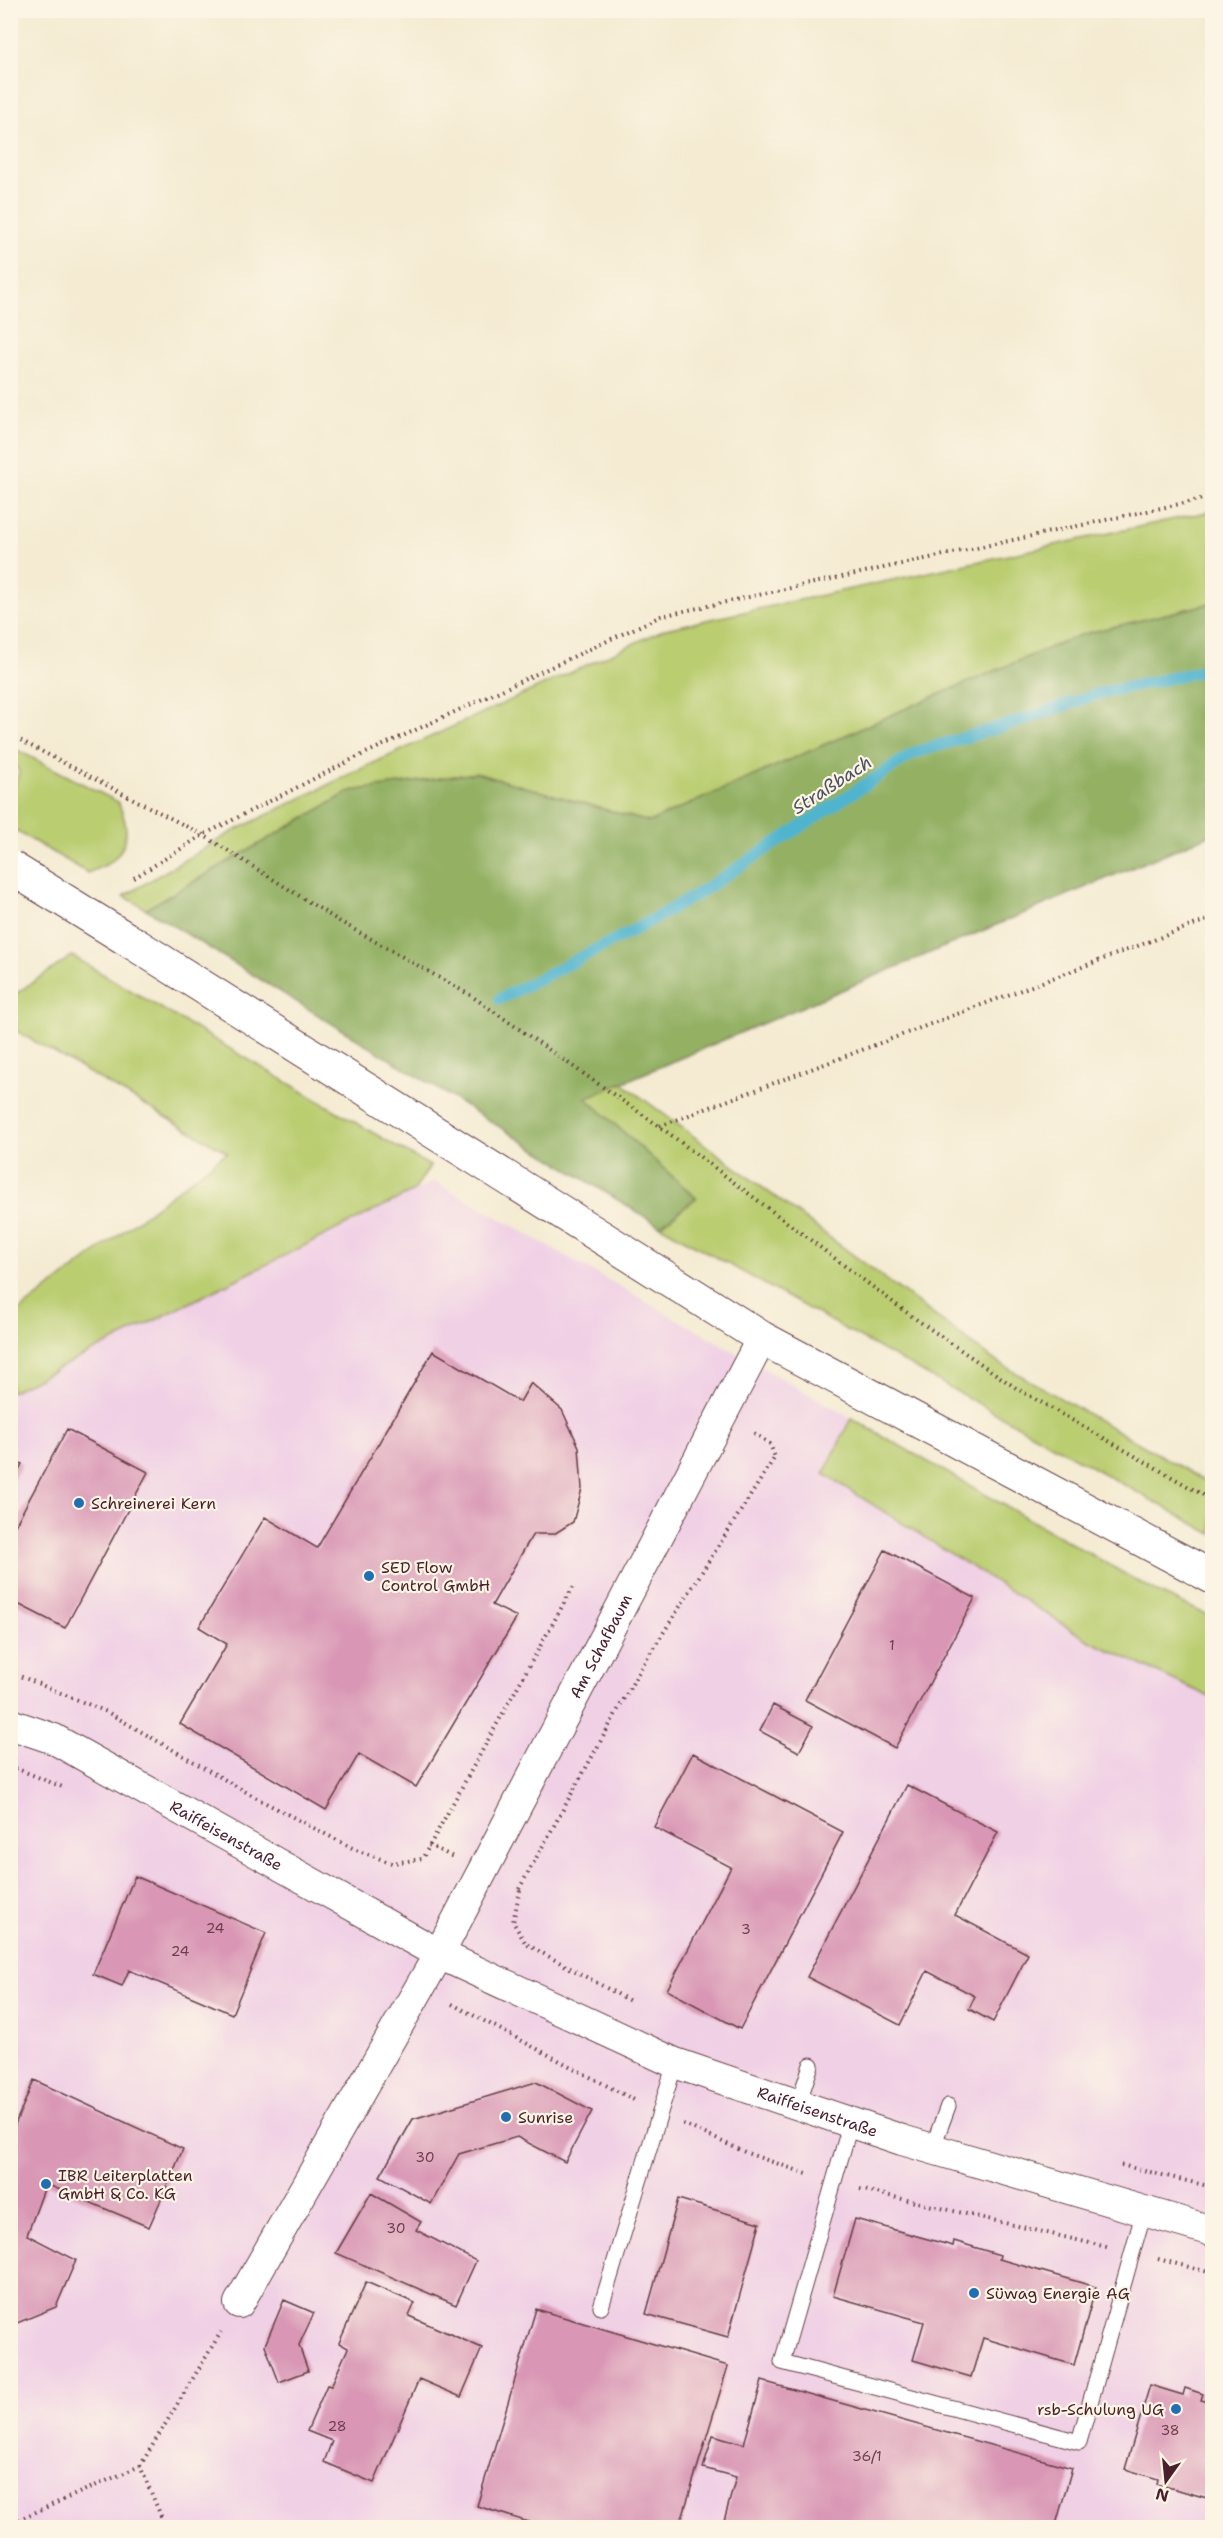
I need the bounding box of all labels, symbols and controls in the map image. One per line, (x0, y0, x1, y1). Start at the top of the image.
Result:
water label: Straßbach (787, 750, 877, 820)
place label: Schreinerei Kern (91, 1493, 216, 1514)
marker: Schreinerei Kern (72, 1496, 86, 1510)
place label: SED Flow Control GmbH (381, 1557, 490, 1596)
marker: SED Flow Control GmbH (362, 1569, 376, 1583)
street label: Am Schafbaum (565, 1590, 637, 1702)
house number: 1 (889, 1636, 895, 1654)
street label: Raiffeisenstraße (166, 1796, 286, 1876)
house number: 24 (206, 1919, 225, 1937)
house number: 3 (741, 1920, 751, 1938)
house number: 24 (171, 1942, 190, 1960)
street label: Raiffeisenstraße (754, 2082, 880, 2142)
place label: Sunrise (518, 2107, 573, 2128)
marker: Sunrise (499, 2110, 513, 2124)
house number: 30 (415, 2148, 435, 2166)
place label: IBR Leiterplatten GmbH & Co. KG (58, 2165, 193, 2204)
marker: IBR Leiterplatten GmbH & Co. KG (39, 2177, 53, 2191)
house number: 30 (386, 2219, 406, 2237)
place label: Süwag Energie AG (986, 2283, 1130, 2304)
marker: Süwag Energie AG (967, 2286, 981, 2300)
place label: rsb-Schulung UG (1037, 2399, 1164, 2420)
marker: rsb-Schulung UG (1169, 2402, 1183, 2416)
house number: 28 (327, 2417, 347, 2435)
house number: 38 (1160, 2421, 1180, 2439)
house number: 36/1 (852, 2447, 882, 2465)
north arrow (1136, 2451, 1196, 2511)
text: N (1153, 2483, 1171, 2507)

